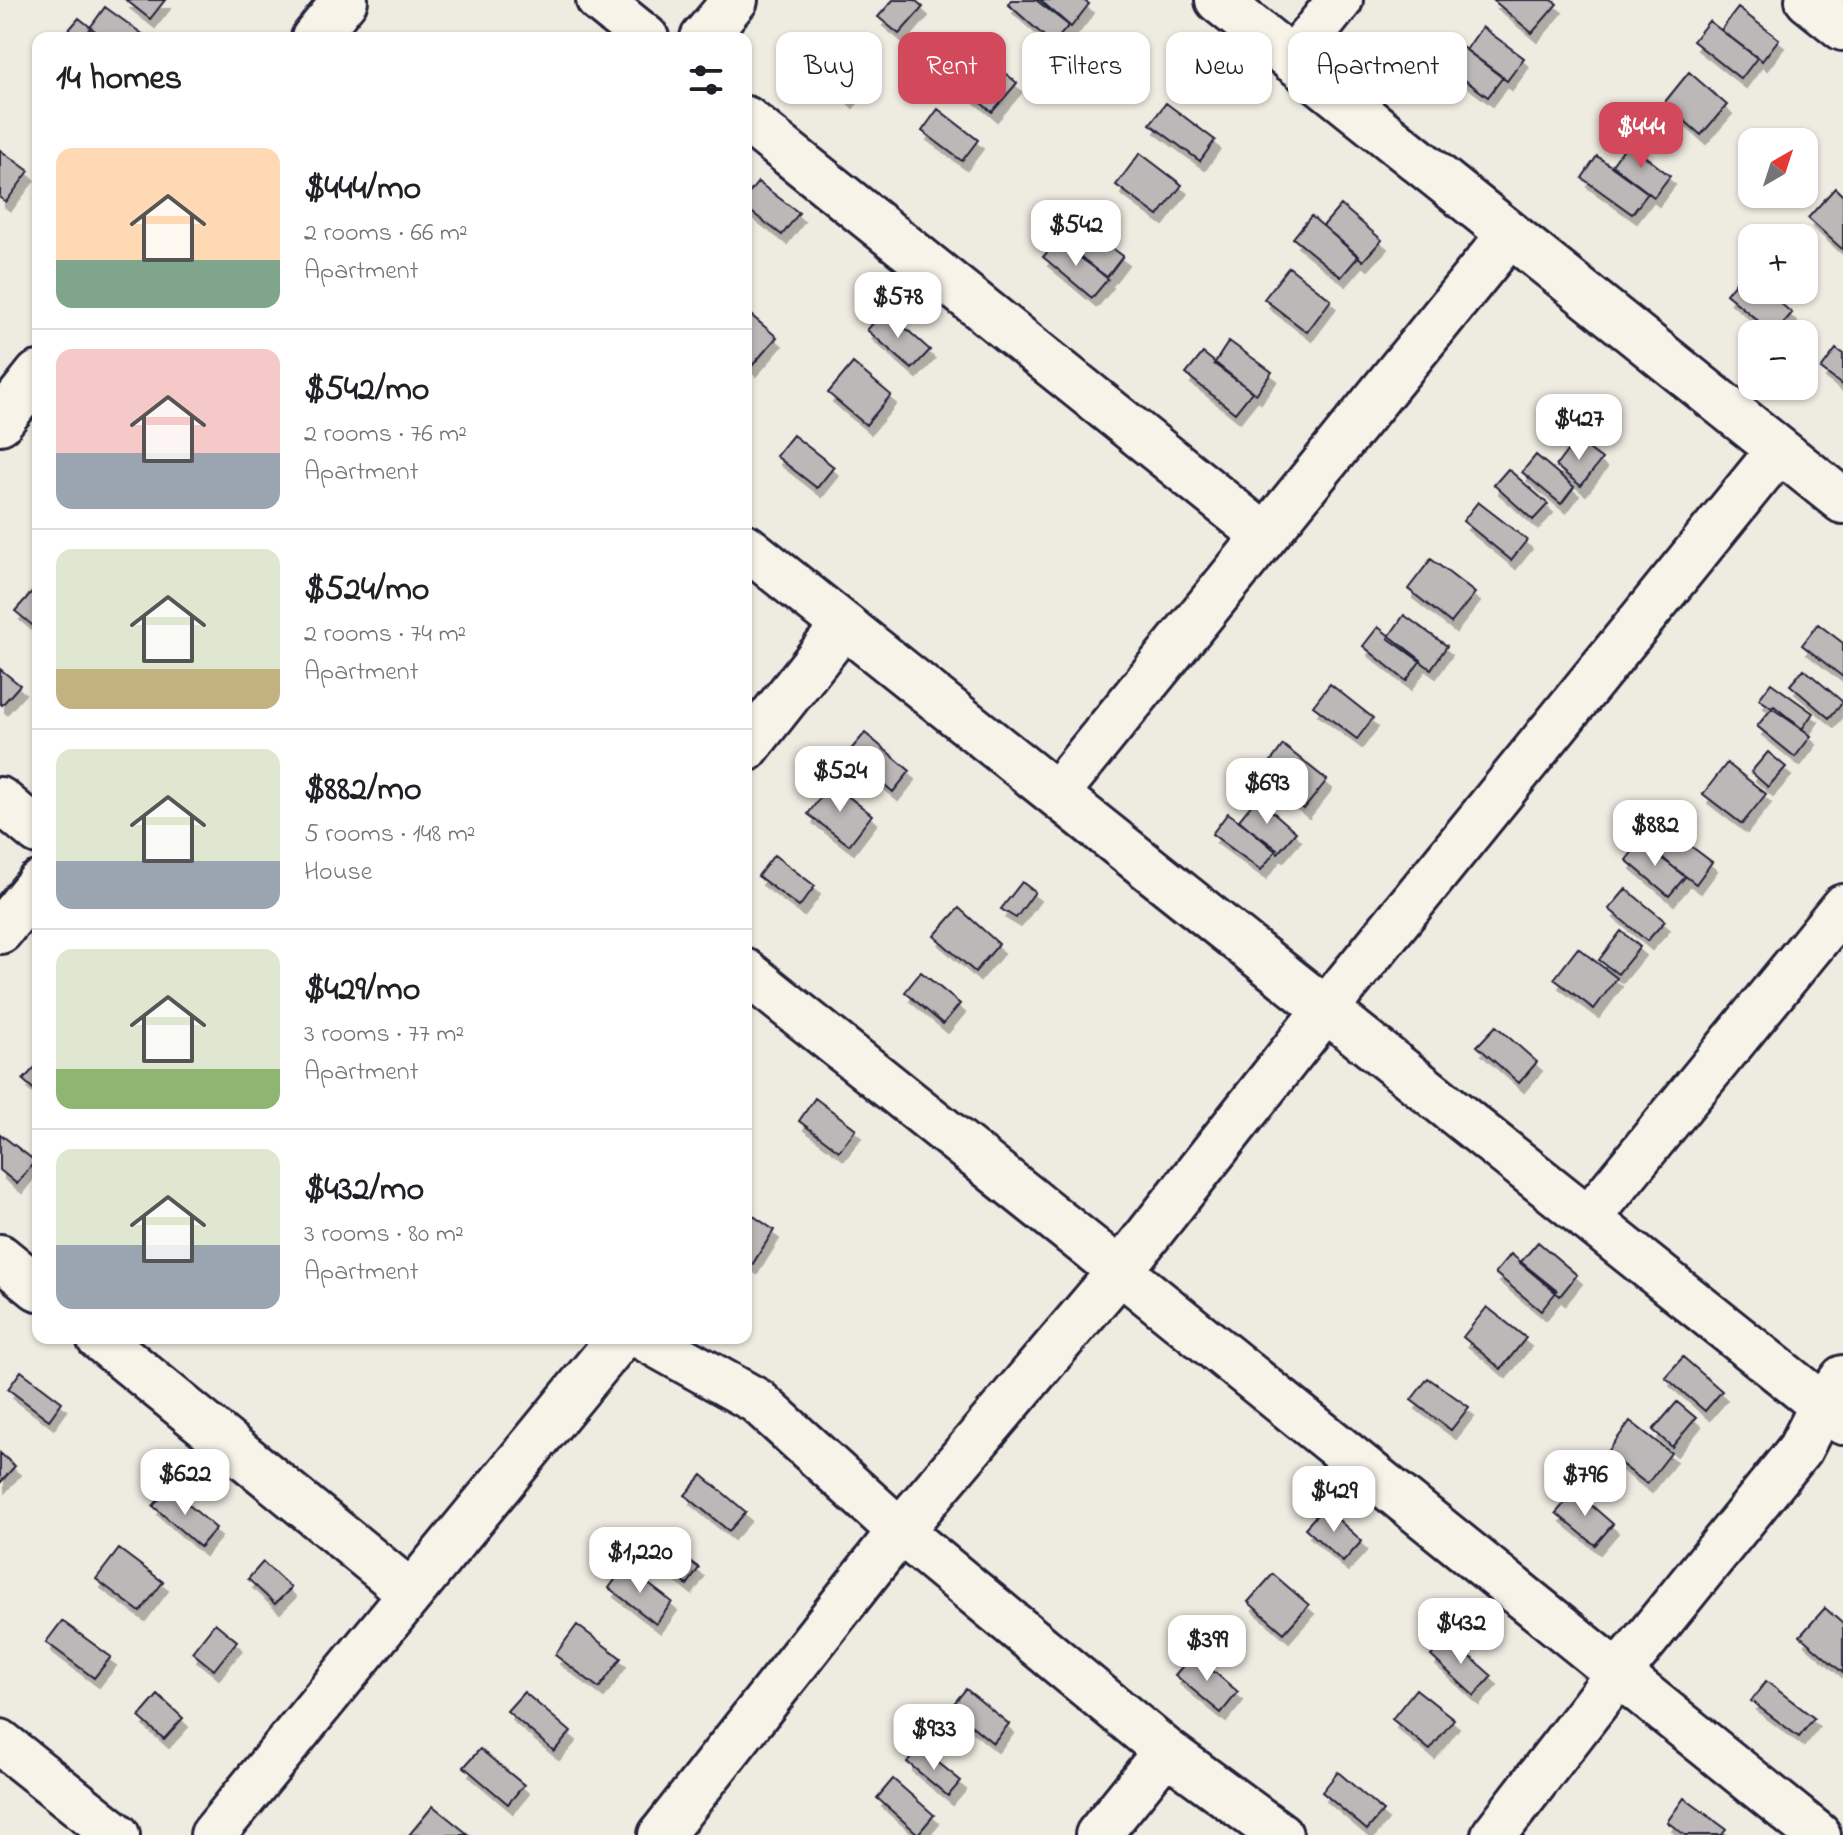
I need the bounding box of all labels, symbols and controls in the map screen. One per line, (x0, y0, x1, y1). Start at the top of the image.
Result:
chip: Buy (776, 32, 882, 104)
chip: Rent (898, 32, 1006, 104)
chip: Filters (1022, 32, 1150, 104)
chip: New (1166, 32, 1272, 104)
chip: Apartment (1288, 32, 1467, 104)
text: 14 homes (56, 55, 182, 105)
icon: filters (684, 58, 728, 102)
pin: $444 (1594, 102, 1688, 170)
text: $444 (1617, 109, 1665, 147)
north arrow (1738, 128, 1818, 208)
map controls (1738, 128, 1818, 400)
text: $444/mo (304, 165, 421, 215)
icon: home (120, 180, 216, 276)
pin: $542 (1029, 200, 1123, 268)
text: $542 (1049, 207, 1103, 245)
text: 2 rooms · 66 m² (304, 215, 468, 253)
button: + (1738, 224, 1818, 304)
text: Apartment (304, 253, 418, 291)
pin: $578 (851, 272, 945, 340)
text: $578 (872, 279, 924, 317)
button: − (1738, 320, 1818, 400)
text: $542/mo (304, 366, 430, 416)
icon: home (120, 381, 216, 477)
pin: $427 (1532, 394, 1626, 462)
text: $427 (1554, 401, 1604, 439)
text: 2 rooms · 76 m² (304, 416, 467, 454)
text: Apartment (304, 454, 418, 492)
text: $524/mo (304, 566, 430, 616)
icon: home (120, 581, 216, 677)
text: 2 rooms · 74 m² (304, 616, 466, 654)
text: Apartment (304, 654, 418, 692)
pin: $524 (793, 746, 887, 814)
text: $524 (813, 753, 867, 791)
pin: $693 (1220, 758, 1314, 826)
text: $693 (1244, 765, 1290, 803)
text: $882/mo (304, 766, 422, 816)
icon: home (120, 781, 216, 877)
pin: $882 (1608, 800, 1702, 868)
text: $882 (1631, 807, 1679, 845)
text: 5 rooms · 148 m² (304, 816, 476, 854)
text: House (304, 854, 372, 892)
text: $429/mo (304, 966, 420, 1016)
icon: home (120, 981, 216, 1077)
text: 3 rooms · 77 m² (304, 1016, 464, 1054)
text: Apartment (304, 1054, 418, 1092)
text: $432/mo (304, 1166, 424, 1216)
icon: home (120, 1181, 216, 1277)
text: 3 rooms · 80 m² (304, 1216, 464, 1254)
text: Apartment (304, 1254, 418, 1292)
pin: $622 (138, 1449, 232, 1517)
pin: $796 (1538, 1450, 1632, 1518)
text: $622 (158, 1456, 212, 1494)
text: $796 (1562, 1457, 1608, 1495)
pin: $429 (1287, 1466, 1381, 1534)
text: $429 (1310, 1473, 1358, 1511)
pin: $1,220 (575, 1527, 705, 1595)
text: $1,220 (607, 1534, 673, 1572)
pin: $432 (1414, 1598, 1508, 1666)
text: $432 (1436, 1605, 1486, 1643)
pin: $399 (1160, 1615, 1254, 1683)
text: $399 (1186, 1622, 1228, 1660)
pin: $933 (887, 1704, 981, 1772)
text: $933 (911, 1711, 957, 1749)

